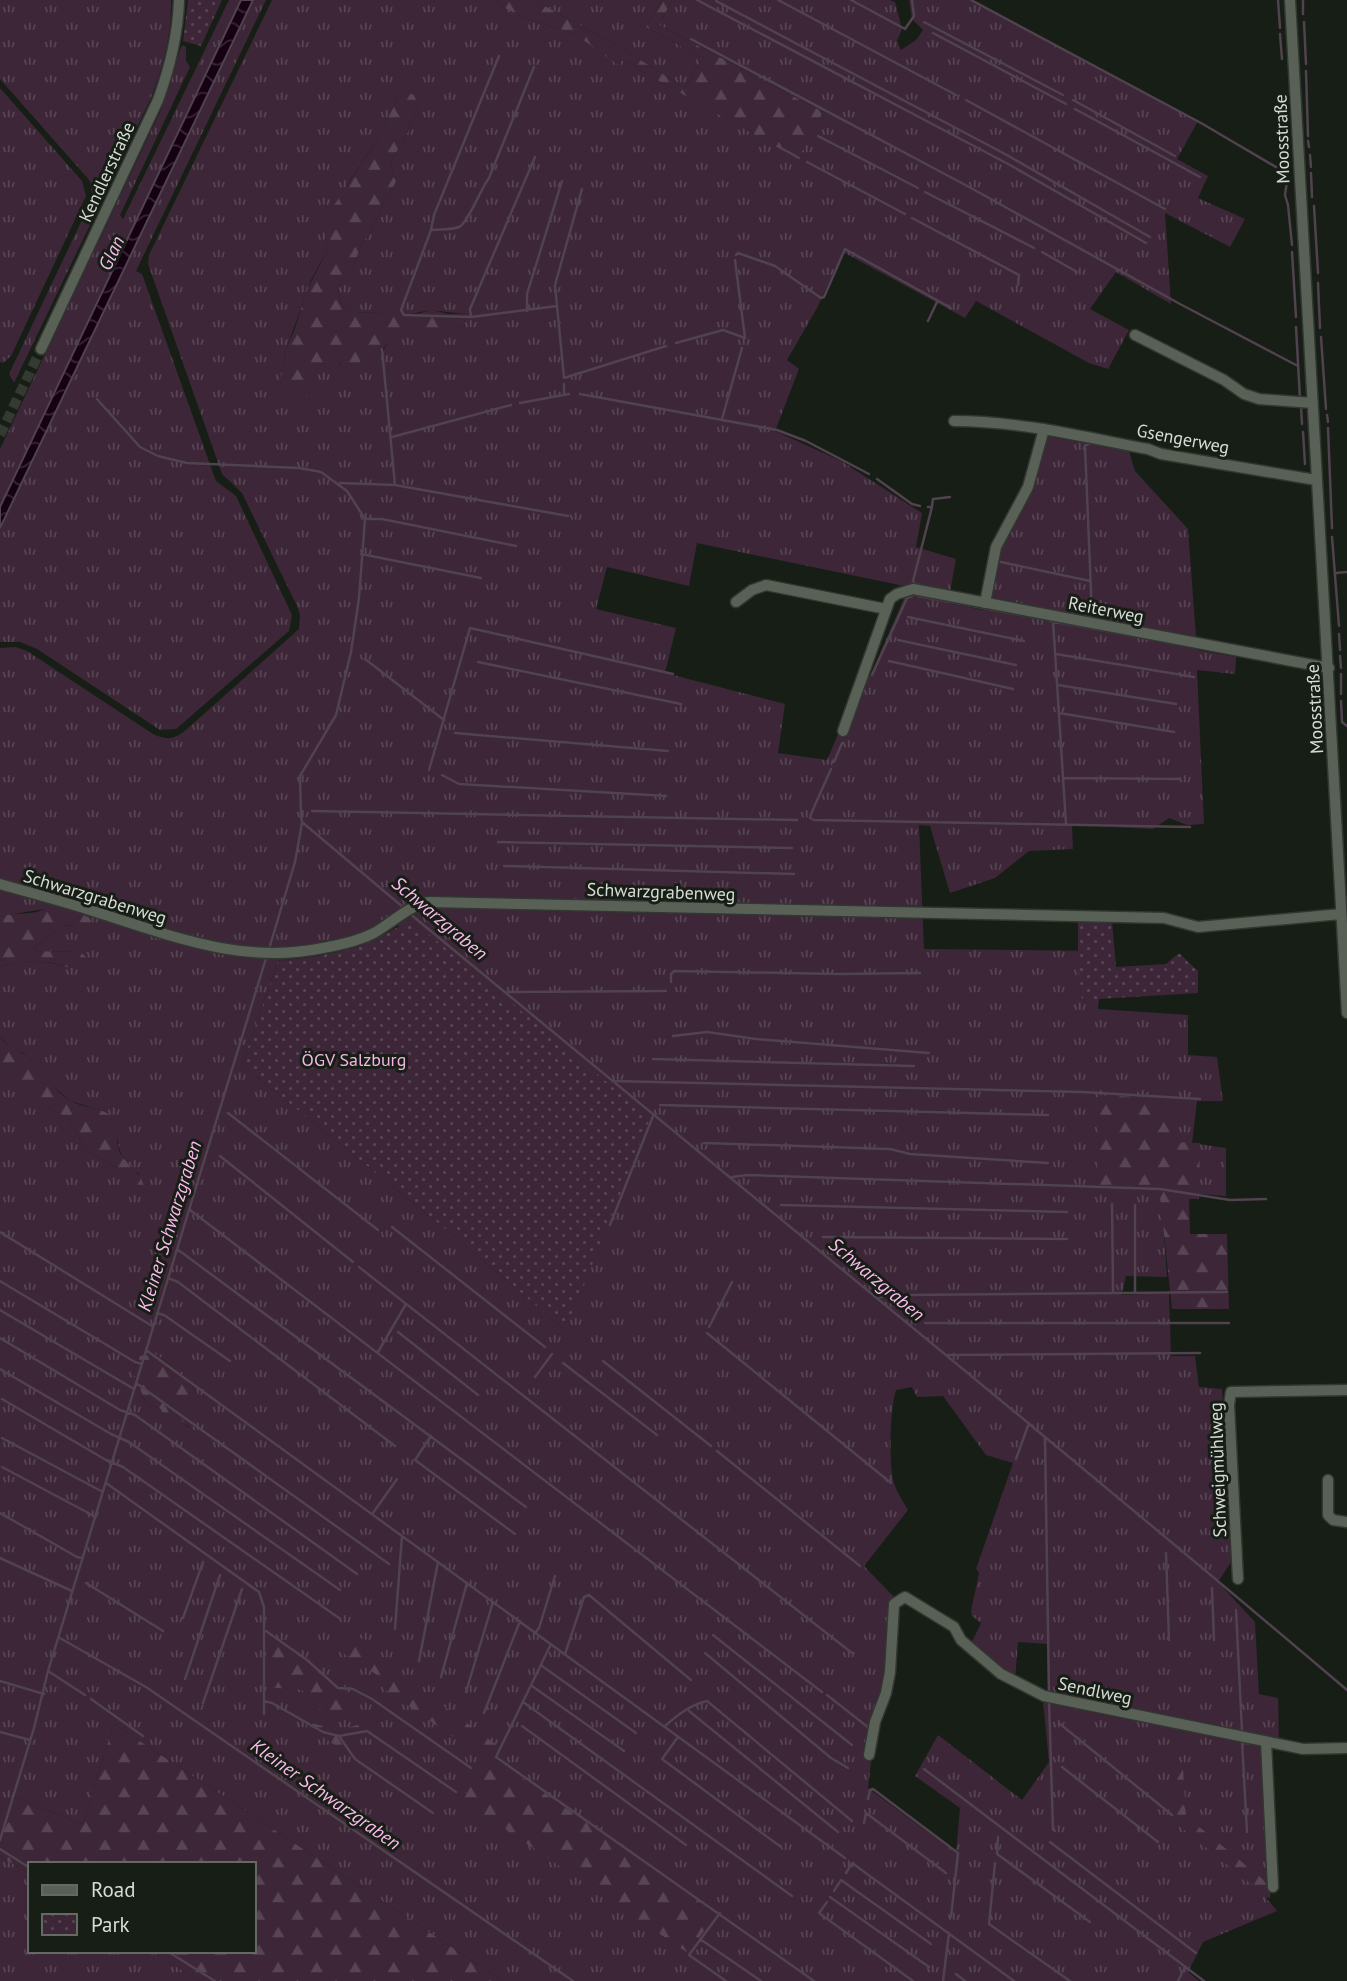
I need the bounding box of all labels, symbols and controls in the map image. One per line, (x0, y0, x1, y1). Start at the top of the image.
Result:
street label: Moosstraße (1268, 94, 1295, 184)
street label: Kendlerstraße (73, 118, 140, 226)
water label: Glan (93, 232, 129, 274)
street label: Gsengerweg (1135, 418, 1232, 459)
street label: Reiterweg (1066, 591, 1146, 628)
street label: Moosstraße (1301, 664, 1328, 754)
street label: Schwarzgrabenweg (21, 864, 170, 929)
water label: Schwarzgraben (387, 871, 493, 965)
street label: Schwarzgrabenweg (586, 877, 736, 906)
park label: ÖGV Salzburg (302, 1048, 406, 1071)
water label: Kleiner Schwarzgraben (132, 1138, 206, 1314)
water label: Schwarzgraben (824, 1232, 930, 1326)
street label: Schweigmühlweg (1204, 1402, 1231, 1538)
street label: Sendlweg (1056, 1671, 1134, 1710)
water label: Kleiner Schwarzgraben (246, 1733, 406, 1855)
legend (28, 1862, 256, 1953)
text: Road (91, 1876, 135, 1903)
text: Park (91, 1911, 130, 1938)

